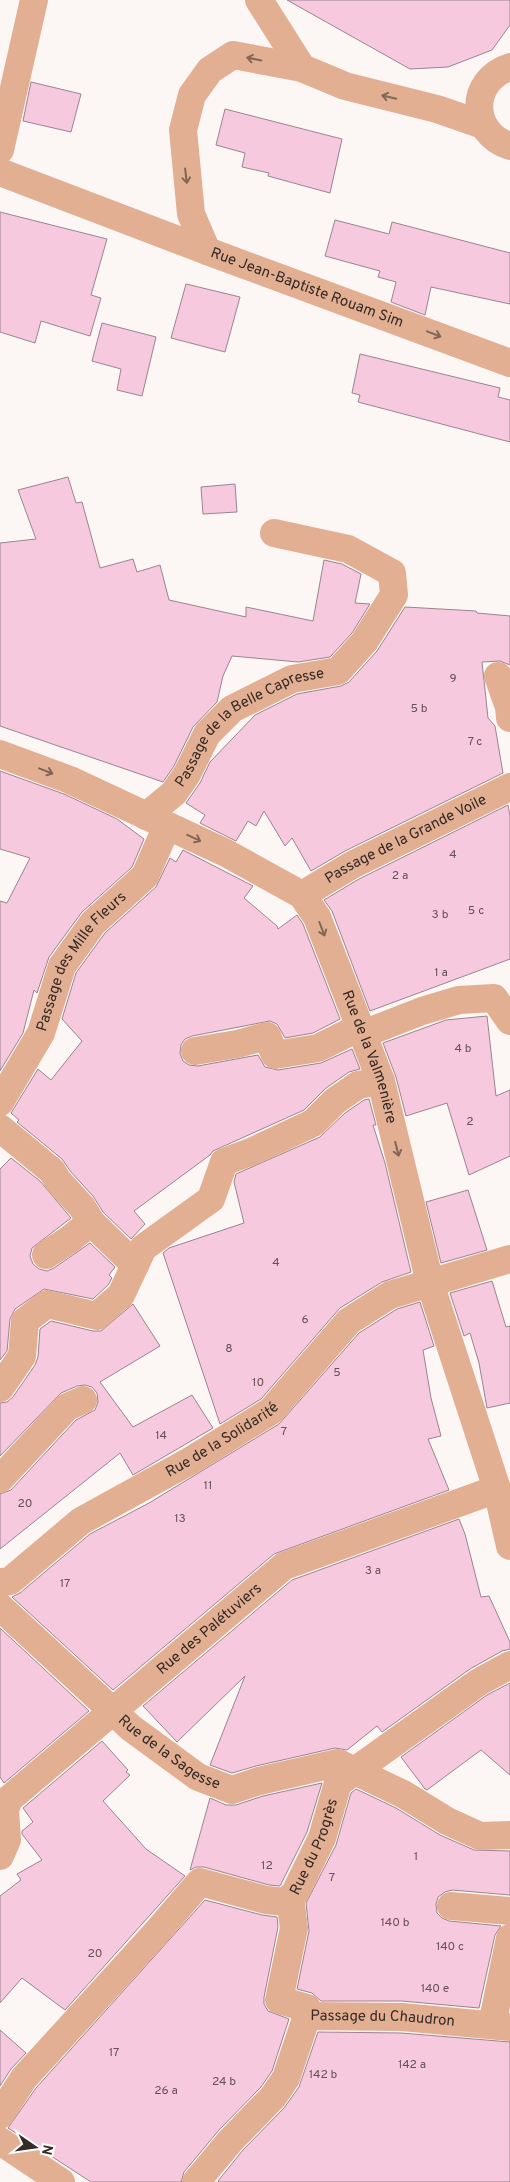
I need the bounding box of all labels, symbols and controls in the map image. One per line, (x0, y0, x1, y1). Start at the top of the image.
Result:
one-way arrow (247, 54, 263, 63)
one-way arrow (382, 92, 398, 101)
one-way arrow (181, 168, 191, 184)
street label: Rue Jean-Baptiste Rouam Sim (208, 244, 406, 332)
one-way arrow (426, 330, 441, 339)
street label: Passage de la Belle Capresse (171, 664, 326, 791)
house number: 9 (449, 671, 457, 687)
house number: 5 b (410, 701, 428, 717)
house number: 7 c (468, 734, 482, 750)
one-way arrow (37, 767, 53, 776)
street label: Passage de la Grande Voile (321, 790, 490, 889)
one-way arrow (186, 834, 201, 843)
house number: 4 (449, 847, 457, 863)
house number: 2 a (392, 868, 408, 884)
street label: Passage des Mille Fleurs (33, 888, 131, 1034)
house number: 5 c (468, 903, 484, 919)
house number: 3 b (432, 907, 449, 923)
one-way arrow (318, 921, 327, 936)
house number: 1 a (434, 965, 448, 981)
street label: Rue de la Valmenière (337, 988, 401, 1126)
house number: 4 b (454, 1041, 472, 1057)
house number: 2 (466, 1114, 474, 1130)
one-way arrow (393, 1140, 402, 1156)
house number: 4 (272, 1255, 280, 1271)
house number: 6 (301, 1312, 309, 1328)
house number: 8 (225, 1341, 233, 1357)
house number: 5 (333, 1365, 341, 1381)
house number: 10 (252, 1375, 264, 1391)
street label: Rue de la Solidarité (162, 1399, 284, 1482)
house number: 7 (281, 1424, 287, 1440)
house number: 14 (155, 1428, 167, 1444)
house number: 11 (204, 1478, 212, 1494)
house number: 20 (17, 1496, 33, 1512)
house number: 13 (174, 1511, 186, 1527)
house number: 3 a (365, 1563, 381, 1579)
house number: 17 (60, 1576, 70, 1592)
street label: Rue des Palétuviers (153, 1579, 266, 1679)
street label: Rue de la Sagesse (114, 1711, 223, 1794)
street label: Rue du Progrès (286, 1796, 342, 1898)
house number: 1 (414, 1849, 418, 1865)
house number: 12 (261, 1858, 273, 1874)
house number: 7 (329, 1870, 335, 1886)
house number: 140 b (381, 1915, 410, 1931)
house number: 140 c (436, 1939, 464, 1955)
house number: 20 (87, 1946, 103, 1962)
house number: 140 e (421, 1981, 449, 1997)
street label: Passage du Chaudron (310, 2007, 456, 2031)
house number: 17 (109, 2045, 119, 2061)
house number: 142 a (398, 2057, 426, 2073)
house number: 142 b (309, 2067, 338, 2083)
house number: 24 b (212, 2074, 236, 2090)
house number: 26 a (154, 2083, 178, 2099)
north arrow (10, 2122, 60, 2172)
text: N (37, 2143, 56, 2156)

